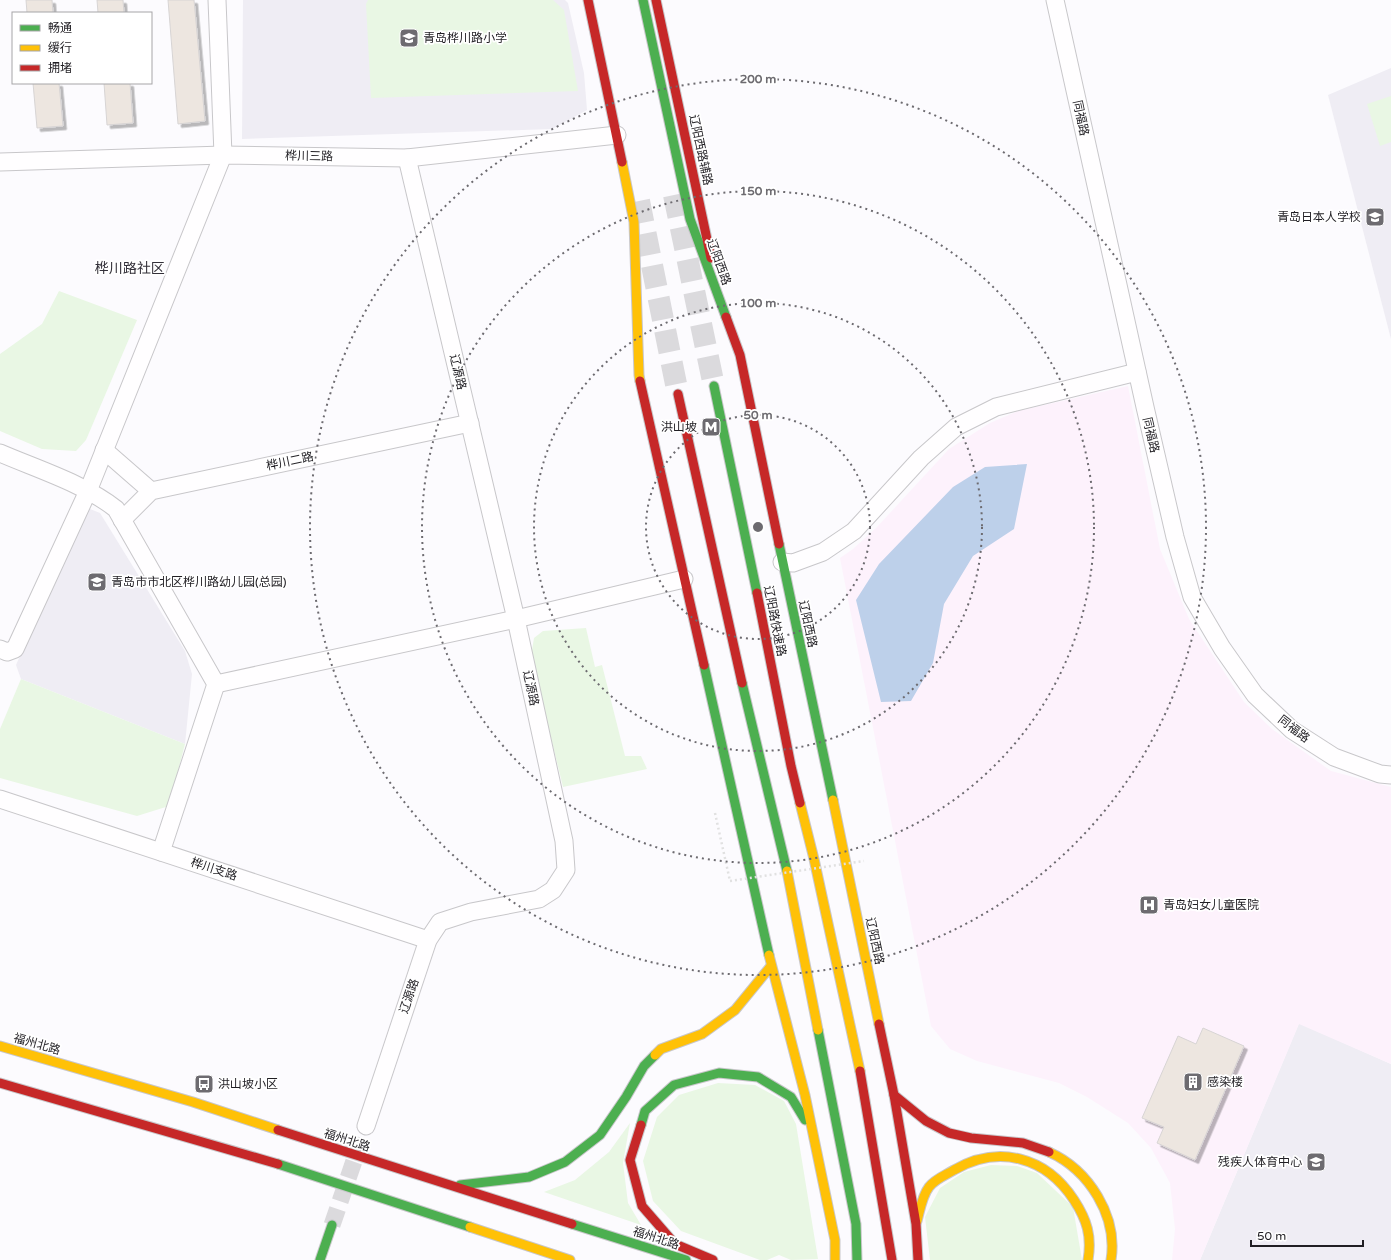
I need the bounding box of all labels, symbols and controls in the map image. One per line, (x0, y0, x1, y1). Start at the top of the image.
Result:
legend (12, 12, 152, 84)
text: 畅通 (48, 21, 72, 35)
school or university icon: 青岛桦川路小学 (398, 27, 420, 49)
place label: 青岛桦川路小学 (423, 31, 507, 45)
text: 缓行 (48, 41, 72, 55)
text: 拥堵 (48, 61, 72, 75)
text: 200 m (740, 72, 776, 86)
street label: 同福路 (1070, 99, 1092, 137)
street label: 辽阳西路辅路 (687, 113, 715, 187)
street label: 桦川三路 (285, 149, 333, 163)
text: 150 m (740, 184, 776, 198)
school or university icon: 青岛日本人学校 (1364, 206, 1386, 228)
place label: 青岛日本人学校 (1277, 210, 1361, 224)
street label: 辽阳西路 (704, 237, 734, 287)
district label: 桦川路社区 (95, 260, 165, 277)
text: 100 m (740, 296, 776, 310)
street label: 辽源路 (447, 353, 469, 391)
text: 50 m (743, 408, 773, 422)
metro station icon: 洪山坡 (700, 416, 722, 438)
street label: 同福路 (1140, 416, 1162, 454)
place label: 洪山坡 (661, 420, 697, 434)
street label: 桦川二路 (265, 449, 315, 473)
centre of rings (751, 520, 765, 534)
school or university icon: 青岛市市北区桦川路幼儿园(总园) (86, 571, 108, 593)
place label: 青岛市市北区桦川路幼儿园(总园) (111, 575, 287, 589)
street label: 辽阳路快速路 (761, 584, 789, 658)
street label: 辽阳西路 (796, 599, 820, 649)
street label: 辽源路 (520, 669, 542, 707)
street label: 同福路 (1276, 712, 1312, 746)
street label: 桦川支路 (189, 855, 239, 883)
hospital icon: 青岛妇女儿童医院 (1138, 894, 1160, 916)
place label: 青岛妇女儿童医院 (1163, 898, 1259, 912)
street label: 辽阳西路 (863, 916, 887, 966)
street label: 辽源路 (397, 977, 421, 1015)
street label: 福州北路 (12, 1031, 62, 1057)
building icon: 感染楼 (1182, 1071, 1204, 1093)
bus stop icon: 洪山坡小区 (193, 1073, 215, 1095)
place label: 感染楼 (1207, 1075, 1243, 1089)
place label: 洪山坡小区 (218, 1077, 278, 1091)
street label: 福州北路 (322, 1126, 372, 1154)
school or university icon: 残疾人体育中心 (1305, 1151, 1327, 1173)
place label: 残疾人体育中心 (1218, 1155, 1302, 1169)
scale bar (1251, 1222, 1363, 1248)
street label: 福州北路 (631, 1224, 681, 1252)
text: 50 m (1257, 1229, 1286, 1243)

